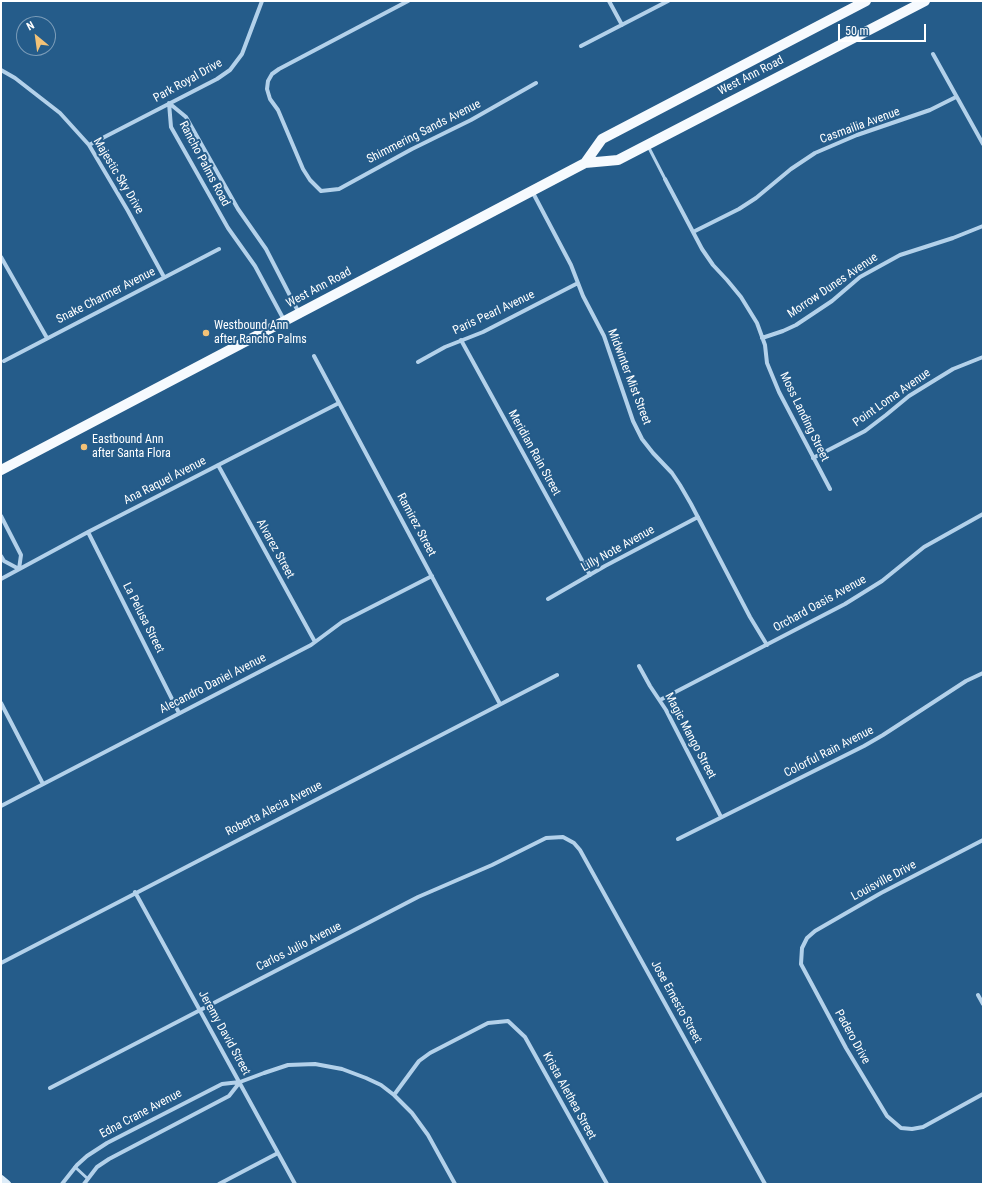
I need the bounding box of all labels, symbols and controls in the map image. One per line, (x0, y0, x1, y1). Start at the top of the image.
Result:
north arrow (16, 16, 56, 56)
scale bar (840, 16, 928, 42)
text: N (24, 19, 37, 33)
text: 50 m (845, 24, 869, 38)
street label: West Ann Road (716, 53, 786, 99)
street label: Park Royal Drive (151, 56, 225, 106)
street label: Shimmering Sands Avenue (365, 97, 483, 167)
street label: Casmailia Avenue (818, 105, 902, 147)
street label: Rancho Palms Road (175, 119, 233, 209)
street label: Majestic Sky Drive (90, 135, 146, 217)
street label: Morrow Dunes Avenue (785, 250, 881, 322)
street label: Snake Charmer Avenue (54, 265, 158, 327)
street label: West Ann Road (284, 265, 354, 311)
street label: Paris Pearl Avenue (451, 288, 537, 338)
place label: Westbound Ann after Rancho Palms (214, 319, 307, 347)
street label: Midwinter Mist Street (604, 327, 654, 427)
marker: Westbound Ann after Rancho Palms (201, 328, 211, 338)
street label: Point Loma Avenue (850, 366, 934, 430)
street label: Moss Landing Street (776, 370, 832, 464)
street label: Meridian Rain Street (505, 408, 563, 498)
place label: Eastbound Ann after Santa Flora (92, 433, 171, 461)
marker: Eastbound Ann after Santa Flora (79, 442, 89, 452)
street label: Ana Raquel Avenue (121, 454, 209, 508)
street label: Ramirez Street (393, 491, 439, 559)
street label: Alvarez Street (253, 517, 297, 581)
street label: Lilly Note Avenue (579, 523, 657, 575)
street label: Orchard Oasis Avenue (771, 572, 869, 636)
street label: La Pelusa Street (119, 580, 167, 656)
street label: Alecandro Daniel Avenue (157, 651, 269, 717)
street label: Magic Mango Street (661, 691, 719, 781)
street label: Colorful Rain Avenue (782, 723, 876, 781)
street label: Roberta Alecia Avenue (223, 778, 325, 840)
street label: Louisville Drive (849, 858, 919, 904)
street label: Carlos Julio Avenue (254, 919, 344, 975)
street label: Jose Ernesto Street (647, 958, 705, 1046)
street label: Jeremy David Street (195, 988, 253, 1078)
street label: Padero Drive (831, 1007, 873, 1067)
street label: Krista Alethea Street (539, 1050, 599, 1142)
street label: Edna Crane Avenue (98, 1086, 184, 1142)

